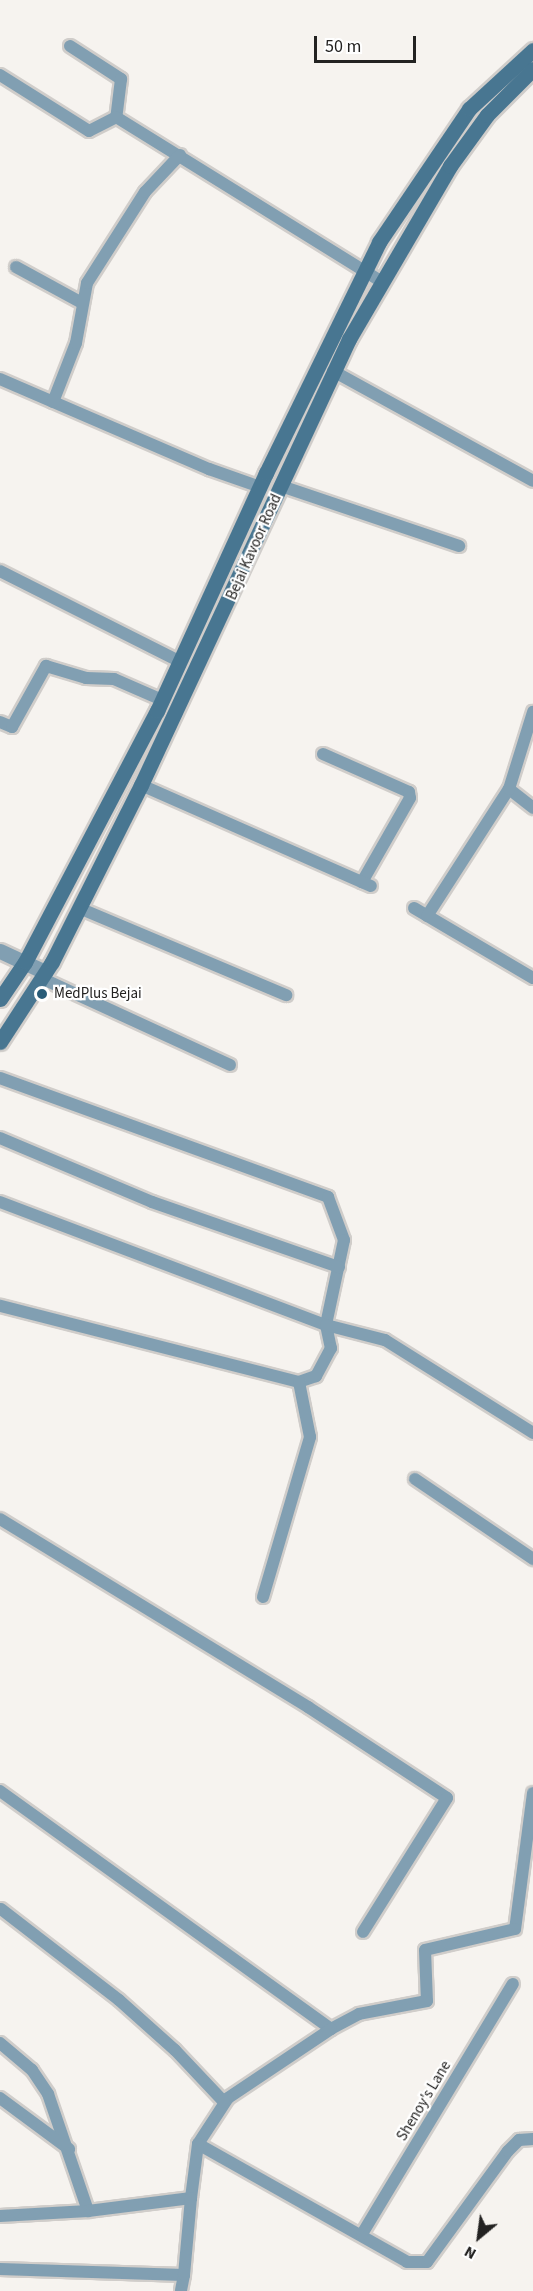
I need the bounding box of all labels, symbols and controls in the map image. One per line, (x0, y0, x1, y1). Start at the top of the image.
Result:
scale bar (317, 24, 419, 62)
text: 50 m (325, 34, 361, 59)
street label: Bejai Kavoor Road (223, 491, 285, 603)
place label: MedPlus Bejai (54, 985, 142, 1003)
marker: MedPlus Bejai (35, 987, 49, 1001)
street label: Shenoy's Lane (393, 2058, 455, 2144)
north arrow (449, 2207, 509, 2267)
text: N (460, 2241, 480, 2265)

